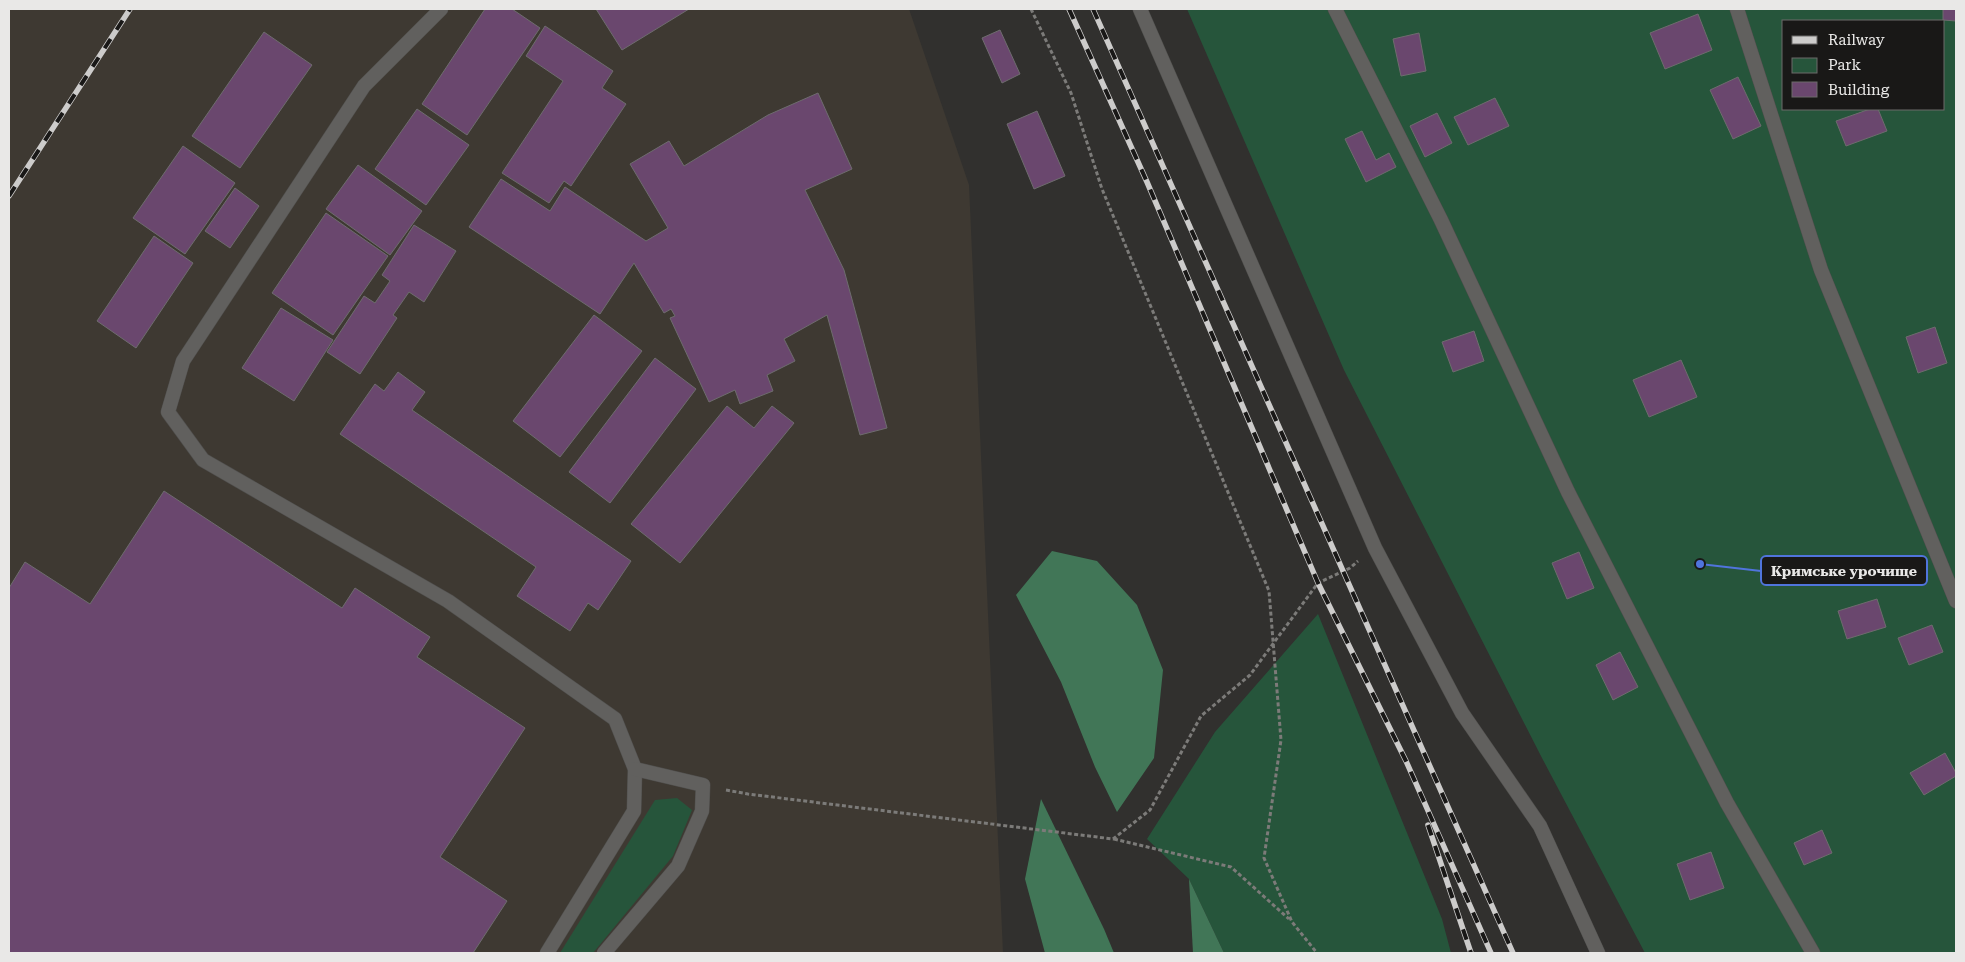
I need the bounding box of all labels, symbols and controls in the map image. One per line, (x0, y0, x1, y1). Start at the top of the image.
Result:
legend (1782, 20, 1945, 110)
text: Railway (1828, 31, 1885, 49)
text: Park (1828, 56, 1862, 74)
text: Building (1828, 81, 1890, 99)
callout: Кримське урочище (1761, 556, 1927, 585)
text: Кримське урочище (1771, 563, 1917, 579)

